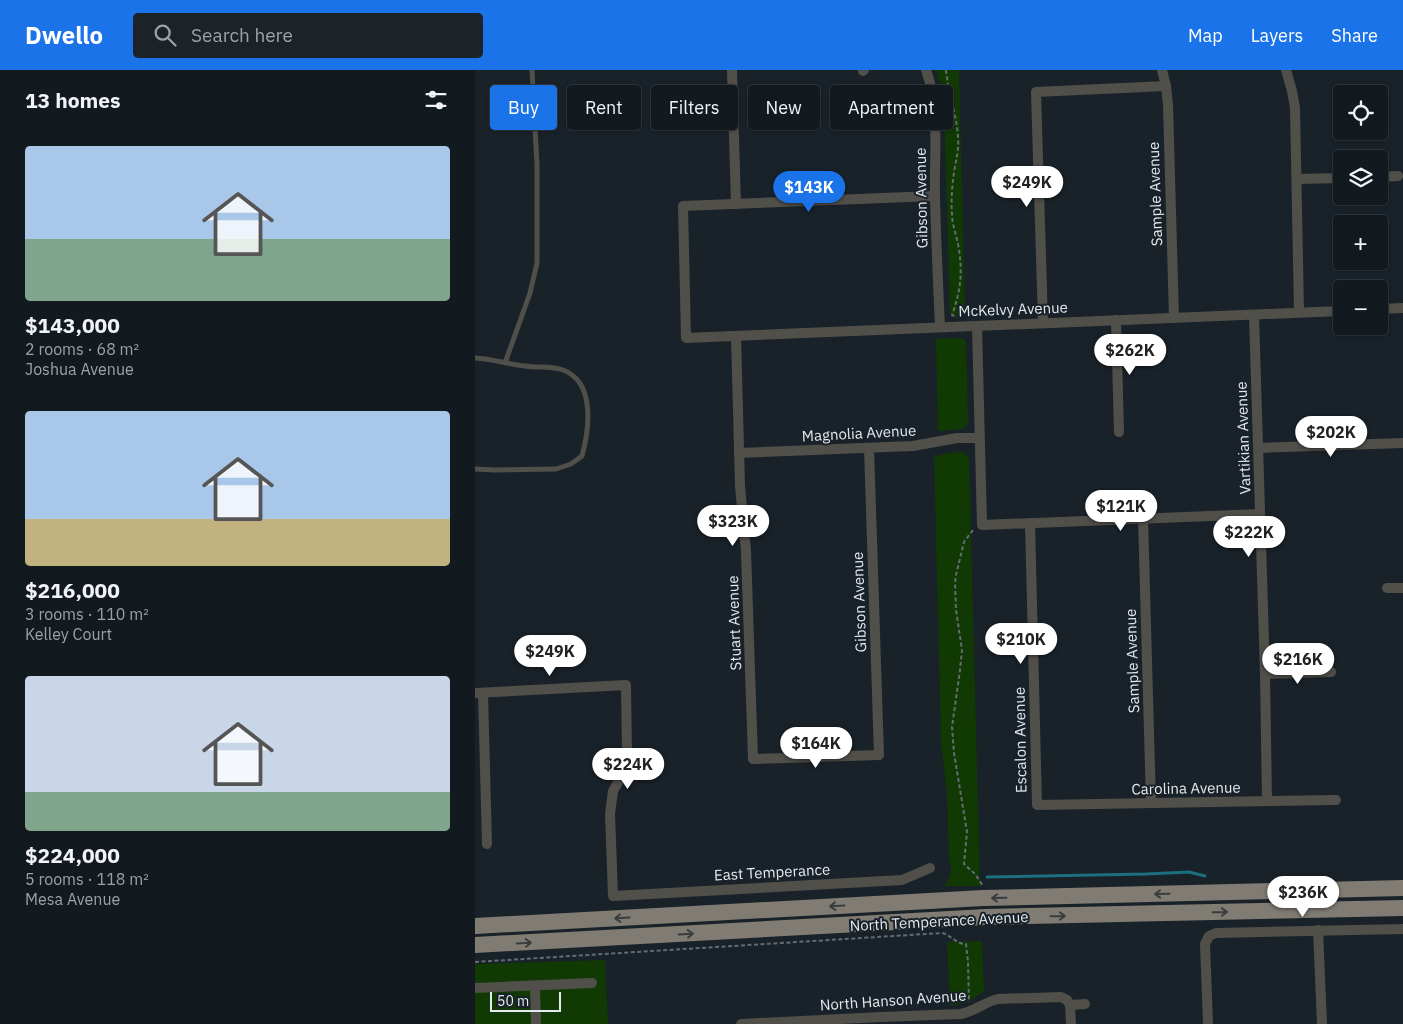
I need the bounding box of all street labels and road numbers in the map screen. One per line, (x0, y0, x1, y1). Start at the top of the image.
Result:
street label: Sample Avenue (1144, 141, 1166, 247)
street label: Gibson Avenue (911, 147, 931, 249)
street label: McKelvy Avenue (958, 298, 1068, 320)
street label: Vartikian Avenue (1232, 381, 1254, 495)
street label: Magnolia Avenue (801, 421, 917, 445)
street label: Gibson Avenue (848, 551, 870, 653)
street label: Stuart Avenue (723, 575, 745, 671)
street label: Sample Avenue (1121, 608, 1143, 714)
street label: Escalon Avenue (1010, 687, 1030, 793)
street label: Carolina Avenue (1131, 778, 1241, 798)
street label: East Temperance (713, 859, 831, 885)
street label: North Temperance Avenue (849, 907, 1029, 935)
street label: North Hanson Avenue (819, 985, 967, 1015)

